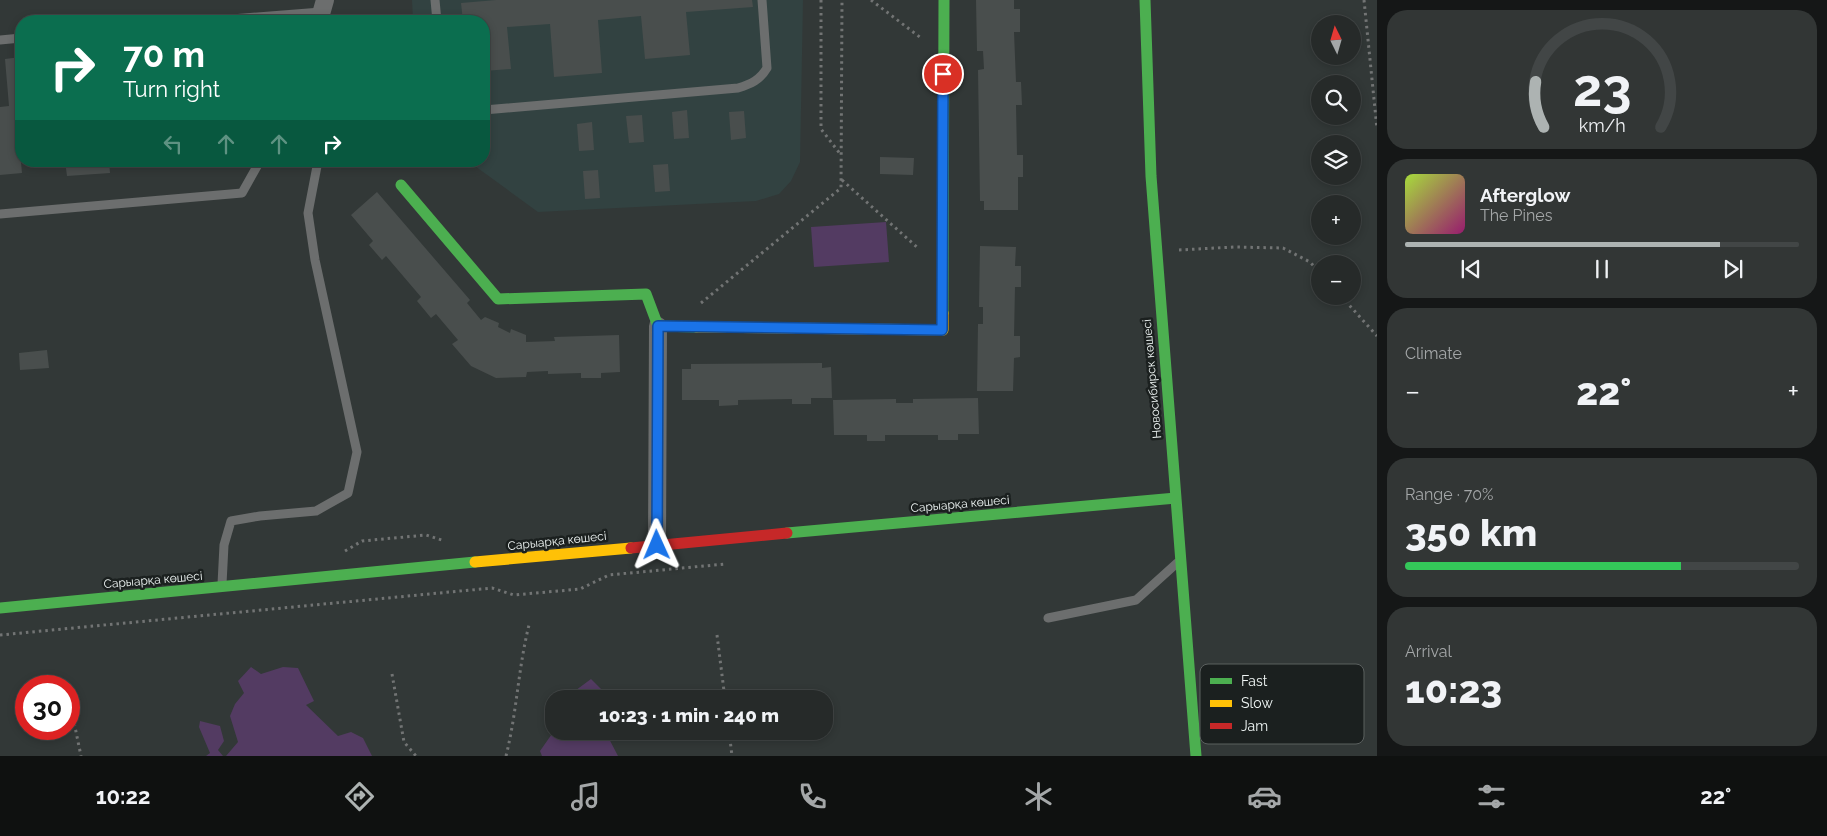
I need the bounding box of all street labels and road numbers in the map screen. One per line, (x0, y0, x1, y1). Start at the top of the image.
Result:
street label: Новосибирск көшесі (1140, 319, 1164, 439)
street label: Сарыарқа көшесі (910, 493, 1010, 515)
street label: Сарыарқа көшесі (507, 529, 607, 553)
street label: Сарыарқа көшесі (103, 569, 203, 591)

